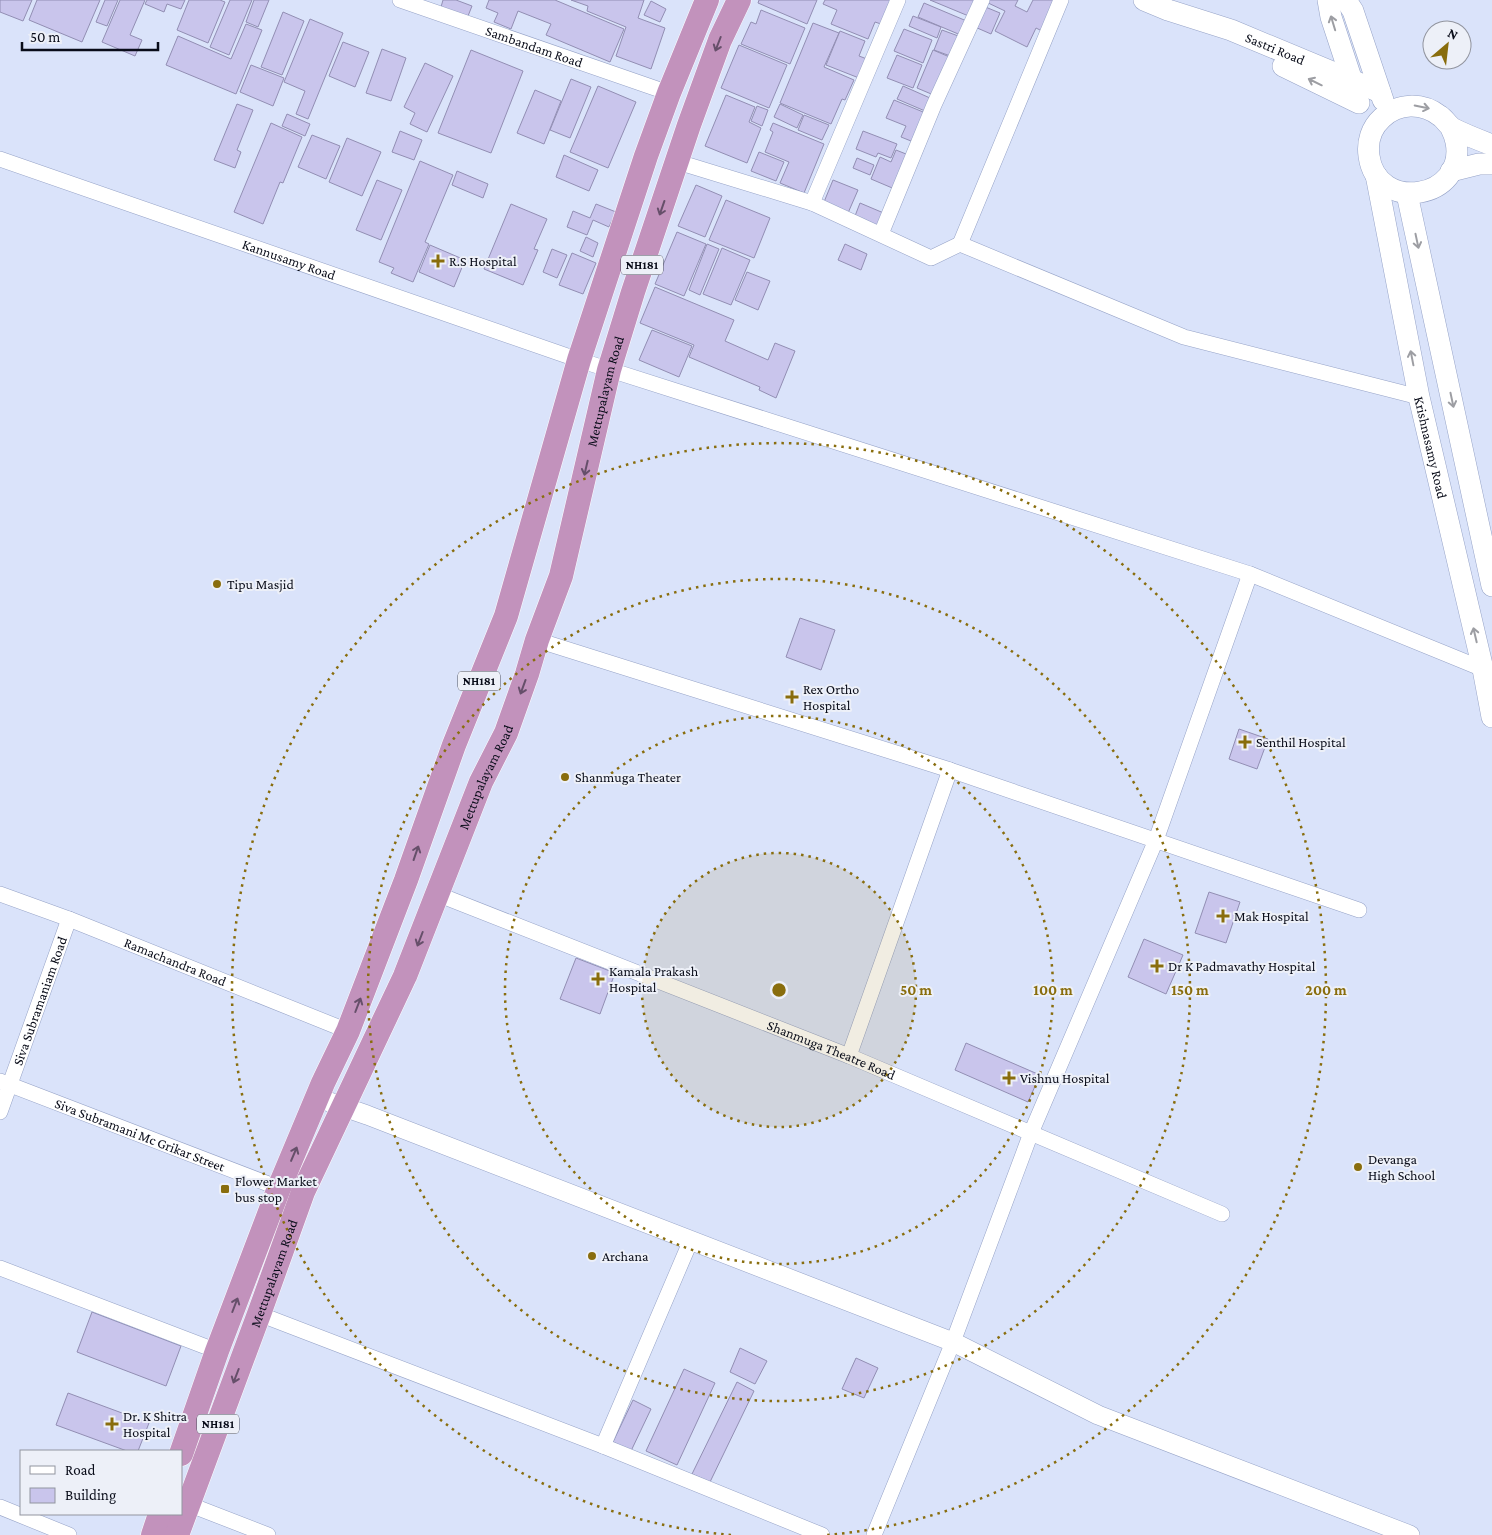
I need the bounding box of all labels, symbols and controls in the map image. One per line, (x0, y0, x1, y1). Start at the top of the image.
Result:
one-way arrow (1327, 15, 1337, 31)
scale bar (22, 20, 159, 52)
north arrow (1422, 20, 1472, 70)
street label: Sambandam Road (484, 22, 585, 71)
text: N (1445, 24, 1461, 43)
text: 50 m (30, 29, 60, 45)
street label: Sastri Road (1243, 29, 1308, 68)
one-way arrow (713, 36, 723, 51)
one-way arrow (1308, 76, 1323, 86)
one-way arrow (1413, 103, 1429, 113)
one-way arrow (657, 199, 666, 215)
one-way arrow (1413, 233, 1422, 249)
street label: Kannusamy Road (240, 236, 338, 283)
place label: R.S Hospital (449, 253, 517, 269)
marker: R.S Hospital (431, 254, 445, 268)
road number: NH181 (621, 256, 663, 274)
street label: Mettupalayam Road (583, 333, 627, 448)
one-way arrow (1406, 350, 1416, 366)
one-way arrow (1448, 392, 1457, 408)
street label: Krishnasamy Road (1411, 395, 1451, 501)
one-way arrow (581, 460, 590, 476)
place label: Tipu Masjid (227, 576, 294, 593)
marker: Tipu Masjid (211, 578, 223, 590)
one-way arrow (1470, 628, 1479, 644)
road number: NH181 (458, 671, 500, 690)
one-way arrow (518, 679, 527, 694)
place label: Rex Ortho Hospital (803, 681, 859, 713)
marker: Rex Ortho Hospital (785, 690, 799, 704)
street label: Mettupalayam Road (455, 722, 516, 832)
place label: Senthil Hospital (1256, 734, 1346, 750)
marker: Senthil Hospital (1238, 735, 1252, 749)
place label: Shanmuga Theater (575, 769, 681, 785)
marker: Shanmuga Theater (559, 771, 571, 783)
one-way arrow (412, 846, 421, 861)
place label: Mak Hospital (1234, 908, 1309, 924)
marker: Mak Hospital (1216, 909, 1230, 923)
one-way arrow (414, 931, 424, 946)
street label: Siva Subramaniam Road (9, 934, 70, 1068)
street label: Ramachandra Road (122, 934, 229, 990)
place label: Dr K Padmavathy Hospital (1168, 958, 1316, 974)
marker: Dr K Padmavathy Hospital (1150, 959, 1164, 973)
place label: Kamala Prakash Hospital (609, 963, 699, 995)
marker: Kamala Prakash Hospital (591, 972, 605, 986)
centre of rings (770, 981, 788, 999)
text: 50 m (900, 982, 932, 998)
text: 100 m (1033, 982, 1073, 998)
text: 150 m (1171, 982, 1209, 998)
text: 200 m (1305, 982, 1347, 998)
one-way arrow (354, 998, 364, 1013)
street label: Shanmuga Theatre Road (765, 1017, 899, 1083)
place label: Vishnu Hospital (1020, 1070, 1110, 1086)
marker: Vishnu Hospital (1002, 1071, 1016, 1085)
street label: Siva Subramani Mc Grikar Street (53, 1095, 228, 1175)
one-way arrow (289, 1147, 299, 1162)
place label: Devanga High School (1368, 1151, 1435, 1183)
marker: Devanga High School (1352, 1161, 1364, 1173)
place label: Flower Market bus stop (235, 1173, 317, 1205)
marker: Flower Market bus stop (219, 1183, 231, 1195)
street label: Mettupalayam Road (247, 1217, 301, 1329)
place label: Archana (602, 1248, 649, 1264)
marker: Archana (586, 1250, 598, 1262)
one-way arrow (231, 1298, 240, 1314)
one-way arrow (231, 1368, 240, 1383)
place label: Dr. K Shitra Hospital (123, 1408, 188, 1440)
road number: NH181 (197, 1415, 239, 1434)
marker: Dr. K Shitra Hospital (105, 1417, 119, 1431)
legend (20, 1450, 182, 1515)
text: Road (65, 1462, 96, 1478)
text: Building (65, 1487, 116, 1504)

